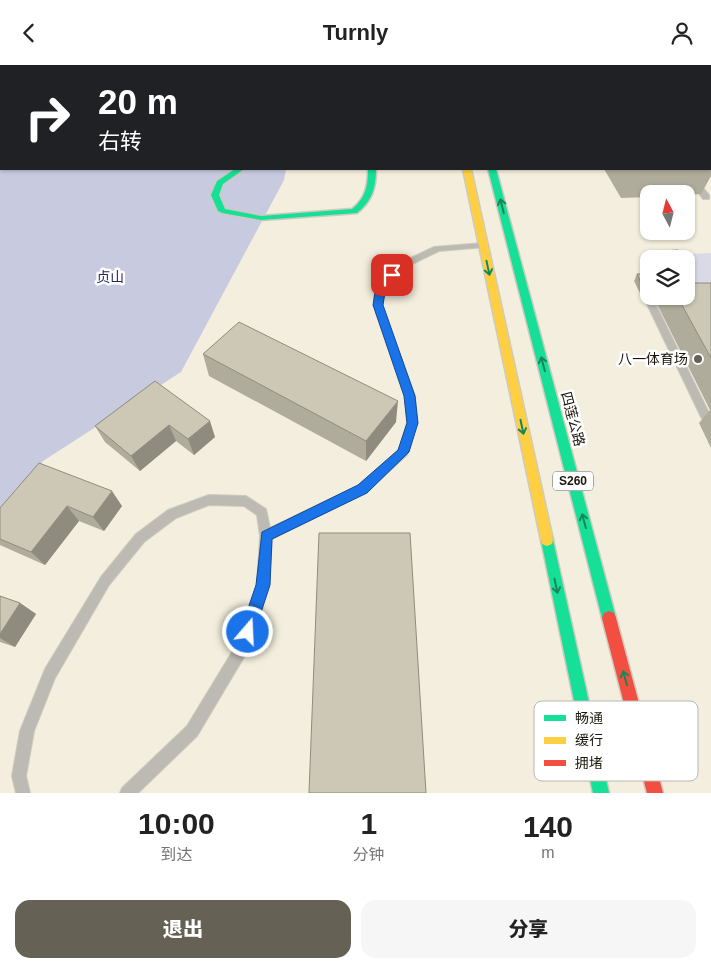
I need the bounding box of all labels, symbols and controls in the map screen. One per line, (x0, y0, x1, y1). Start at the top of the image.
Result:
icon: back (15, 19, 43, 47)
icon: person (668, 19, 696, 47)
text: Turnly (323, 20, 388, 45)
text: 20 m (98, 82, 178, 121)
icon: right (15, 85, 80, 150)
text: 右转 (98, 129, 142, 154)
north arrow (640, 185, 695, 240)
map controls (640, 185, 695, 305)
one-way arrow (496, 199, 506, 215)
button: layers (640, 250, 695, 305)
pin (371, 254, 413, 296)
one-way arrow (484, 259, 493, 275)
icon: arrive (378, 261, 406, 289)
park label: 贞山 (96, 269, 124, 285)
place label: 八一体育场 (618, 351, 688, 367)
marker: 八一体育场 (692, 353, 704, 365)
one-way arrow (537, 356, 547, 372)
street label: 四莲公路 (558, 390, 588, 448)
one-way arrow (518, 418, 527, 434)
road number: S260 (553, 471, 593, 491)
one-way arrow (578, 513, 588, 529)
one-way arrow (552, 577, 561, 593)
position arrow (221, 605, 273, 657)
one-way arrow (620, 671, 629, 687)
legend (534, 701, 698, 781)
text: 畅通 (575, 710, 603, 726)
text: 缓行 (575, 732, 603, 748)
text: 拥堵 (575, 755, 603, 771)
text: 10:00 (138, 807, 215, 840)
text: 1 (360, 807, 377, 840)
text: 140 (523, 810, 573, 843)
text: m (541, 844, 555, 861)
text: 到达 (160, 846, 192, 863)
text: 分钟 (353, 846, 385, 863)
button: 退出 (15, 900, 351, 958)
button: 分享 (361, 900, 696, 958)

